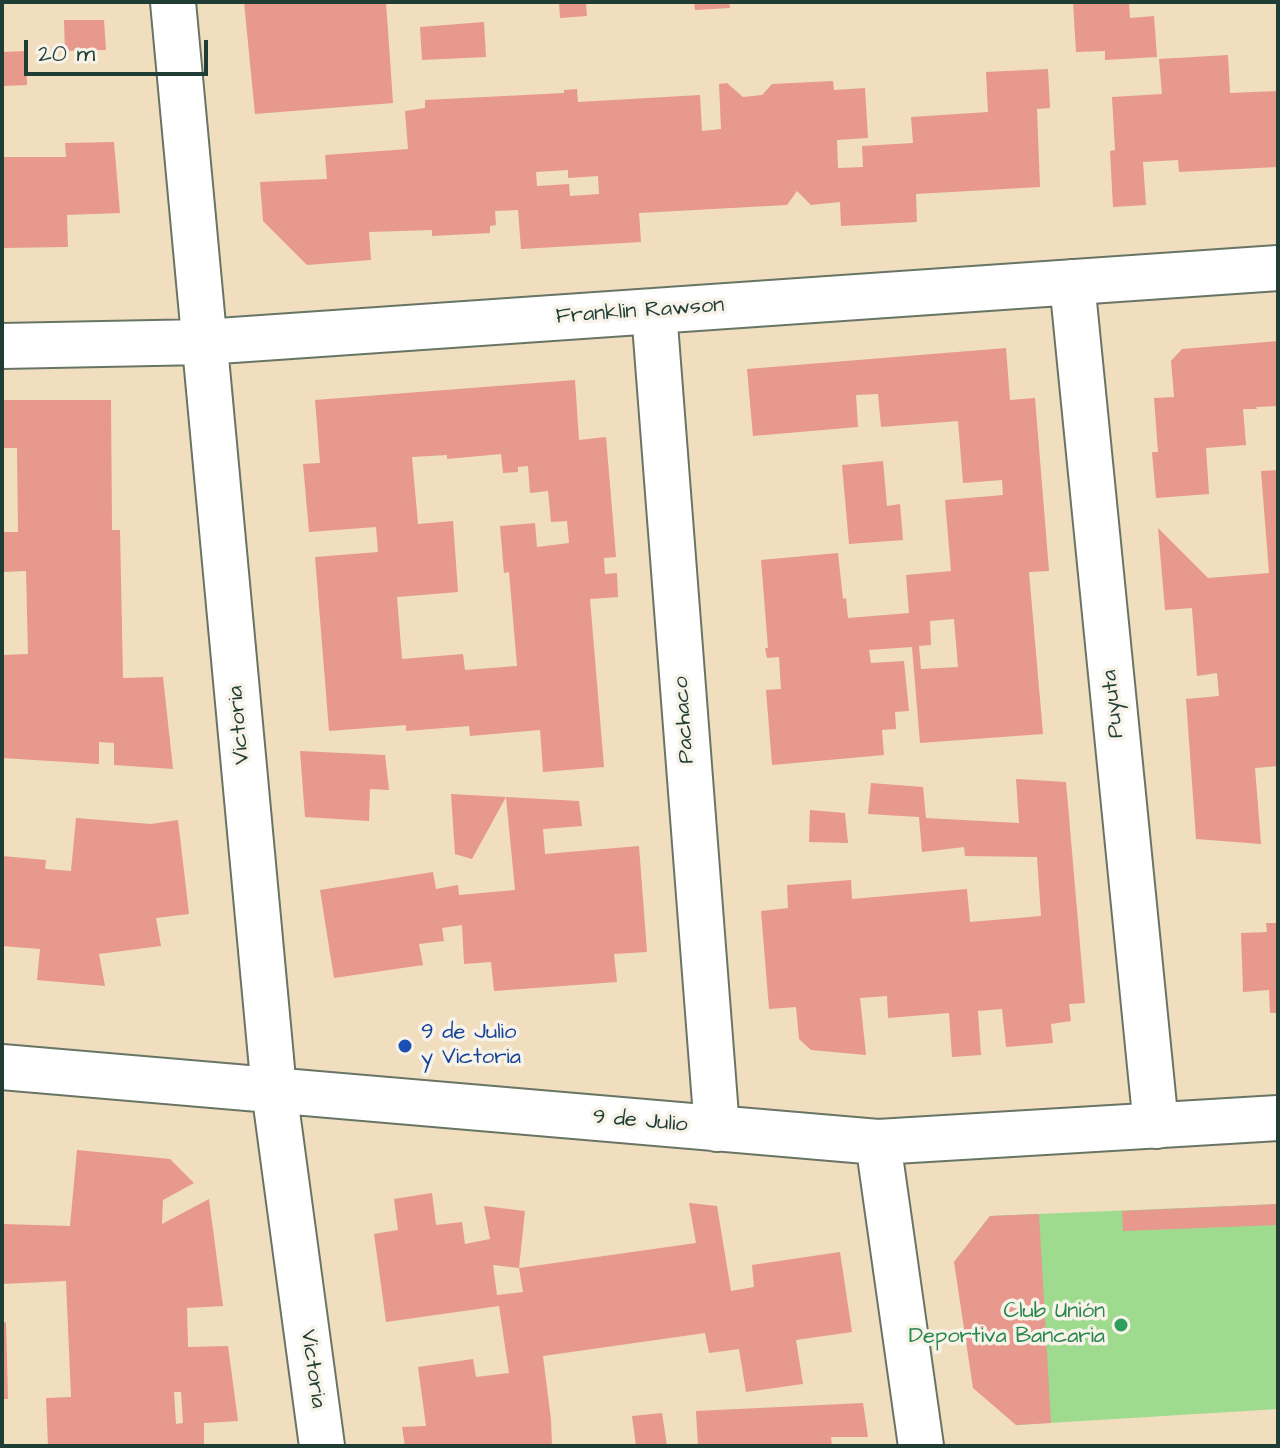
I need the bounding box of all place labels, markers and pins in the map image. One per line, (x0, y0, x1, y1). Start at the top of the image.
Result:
place label: 9 de Julio y Victoria (421, 1020, 521, 1072)
marker: 9 de Julio y Victoria (396, 1037, 414, 1055)
place label: Club Unión Deportiva Bancaria (909, 1299, 1105, 1350)
marker: Club Unión Deportiva Bancaria (1112, 1316, 1130, 1334)

